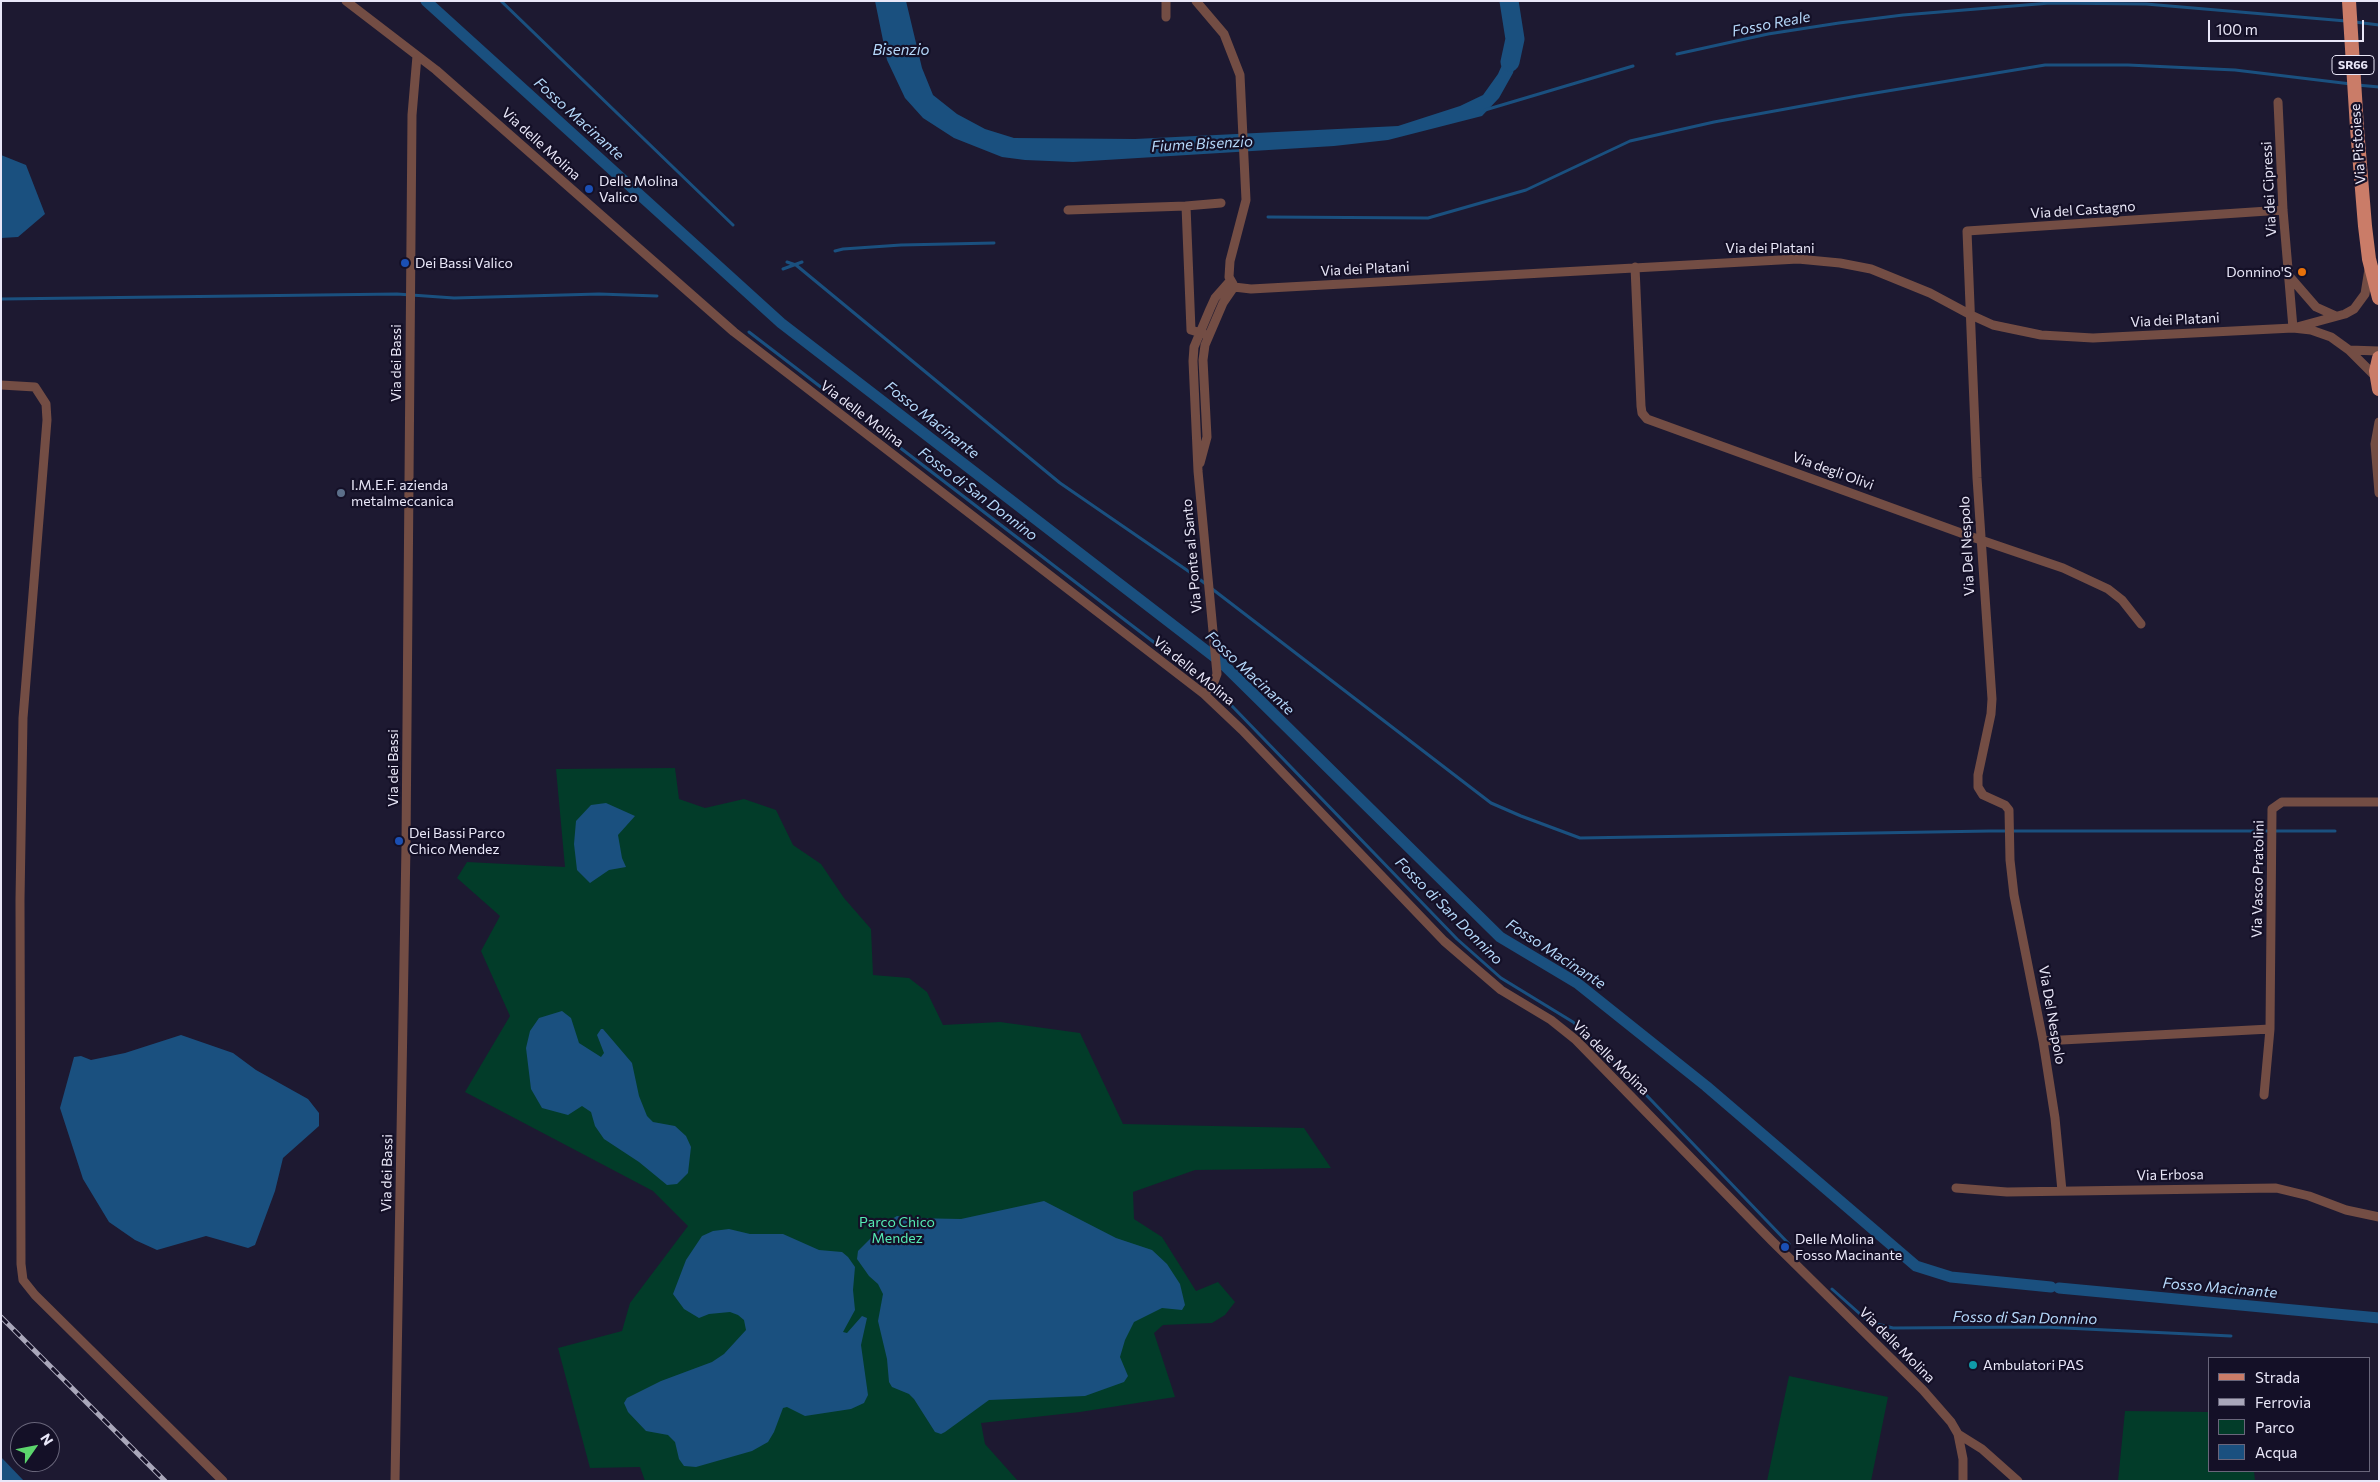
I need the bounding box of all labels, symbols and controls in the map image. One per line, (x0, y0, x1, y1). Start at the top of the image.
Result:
water label: Fosso Reale (1730, 8, 1812, 40)
scale bar (2210, 10, 2366, 42)
text: 100 m (2216, 20, 2258, 38)
water label: Bisenzio (872, 41, 930, 59)
road number: SR66 (2332, 56, 2374, 74)
water label: Fosso Macinante (530, 74, 628, 164)
street label: Via Pistoiese (2347, 103, 2369, 185)
street label: Via delle Molina (498, 104, 584, 184)
water label: Fiume Bisenzio (1151, 132, 1253, 156)
street label: Via dei Cipressi (2258, 141, 2280, 237)
place label: Delle Molina Valico (599, 173, 678, 206)
marker: Delle Molina Valico (583, 183, 595, 195)
street label: Via del Castagno (2030, 198, 2136, 222)
street label: Via dei Platani (1725, 240, 1815, 256)
place label: Dei Bassi Valico (415, 255, 513, 271)
marker: Dei Bassi Valico (399, 257, 411, 269)
street label: Via dei Platani (1320, 258, 1410, 280)
place label: Donnino'S (2226, 264, 2292, 280)
marker: Donnino'S (2296, 266, 2308, 278)
street label: Via dei Platani (2130, 309, 2220, 331)
street label: Via dei Bassi (388, 324, 404, 402)
street label: Via delle Molina (817, 377, 907, 451)
water label: Fosso Macinante (881, 378, 983, 462)
water label: Fosso di San Donnino (915, 443, 1041, 545)
street label: Via degli Olivi (1790, 448, 1876, 494)
place label: I.M.E.F. azienda metalmeccanica (351, 477, 454, 510)
marker: I.M.E.F. azienda metalmeccanica (335, 487, 347, 499)
street label: Via Del Nespolo (1956, 496, 1978, 596)
street label: Via Ponte al Santo (1179, 498, 1205, 614)
water label: Fosso Macinante (1202, 627, 1298, 719)
street label: Via delle Molina (1150, 633, 1238, 709)
street label: Via dei Bassi (385, 729, 401, 807)
street label: Via Vasco Pratolini (2249, 820, 2267, 938)
place label: Dei Bassi Parco Chico Mendez (409, 825, 505, 858)
marker: Dei Bassi Parco Chico Mendez (393, 835, 405, 847)
water label: Fosso di San Donnino (1391, 853, 1507, 969)
water label: Fosso Macinante (1503, 915, 1609, 993)
street label: Via Del Nespolo (2035, 964, 2069, 1066)
street label: Via delle Molina (1569, 1017, 1653, 1099)
street label: Via dei Bassi (378, 1134, 396, 1212)
street label: Via Erbosa (2136, 1166, 2204, 1184)
park label: Parco Chico Mendez (859, 1214, 935, 1246)
place label: Delle Molina Fosso Macinante (1795, 1231, 1902, 1264)
marker: Delle Molina Fosso Macinante (1779, 1241, 1791, 1253)
water label: Fosso Macinante (2162, 1274, 2278, 1302)
street label: Via delle Molina (1856, 1304, 1938, 1386)
water label: Fosso di San Donnino (1953, 1308, 2097, 1328)
place label: Ambulatori PAS (1983, 1357, 2084, 1373)
legend (2208, 1357, 2370, 1472)
marker: Ambulatori PAS (1967, 1359, 1979, 1371)
text: Strada (2255, 1368, 2300, 1386)
text: Ferrovia (2255, 1393, 2311, 1411)
text: Parco (2255, 1418, 2294, 1436)
north arrow (10, 1422, 60, 1472)
text: N (37, 1430, 57, 1448)
text: Acqua (2255, 1443, 2297, 1461)

